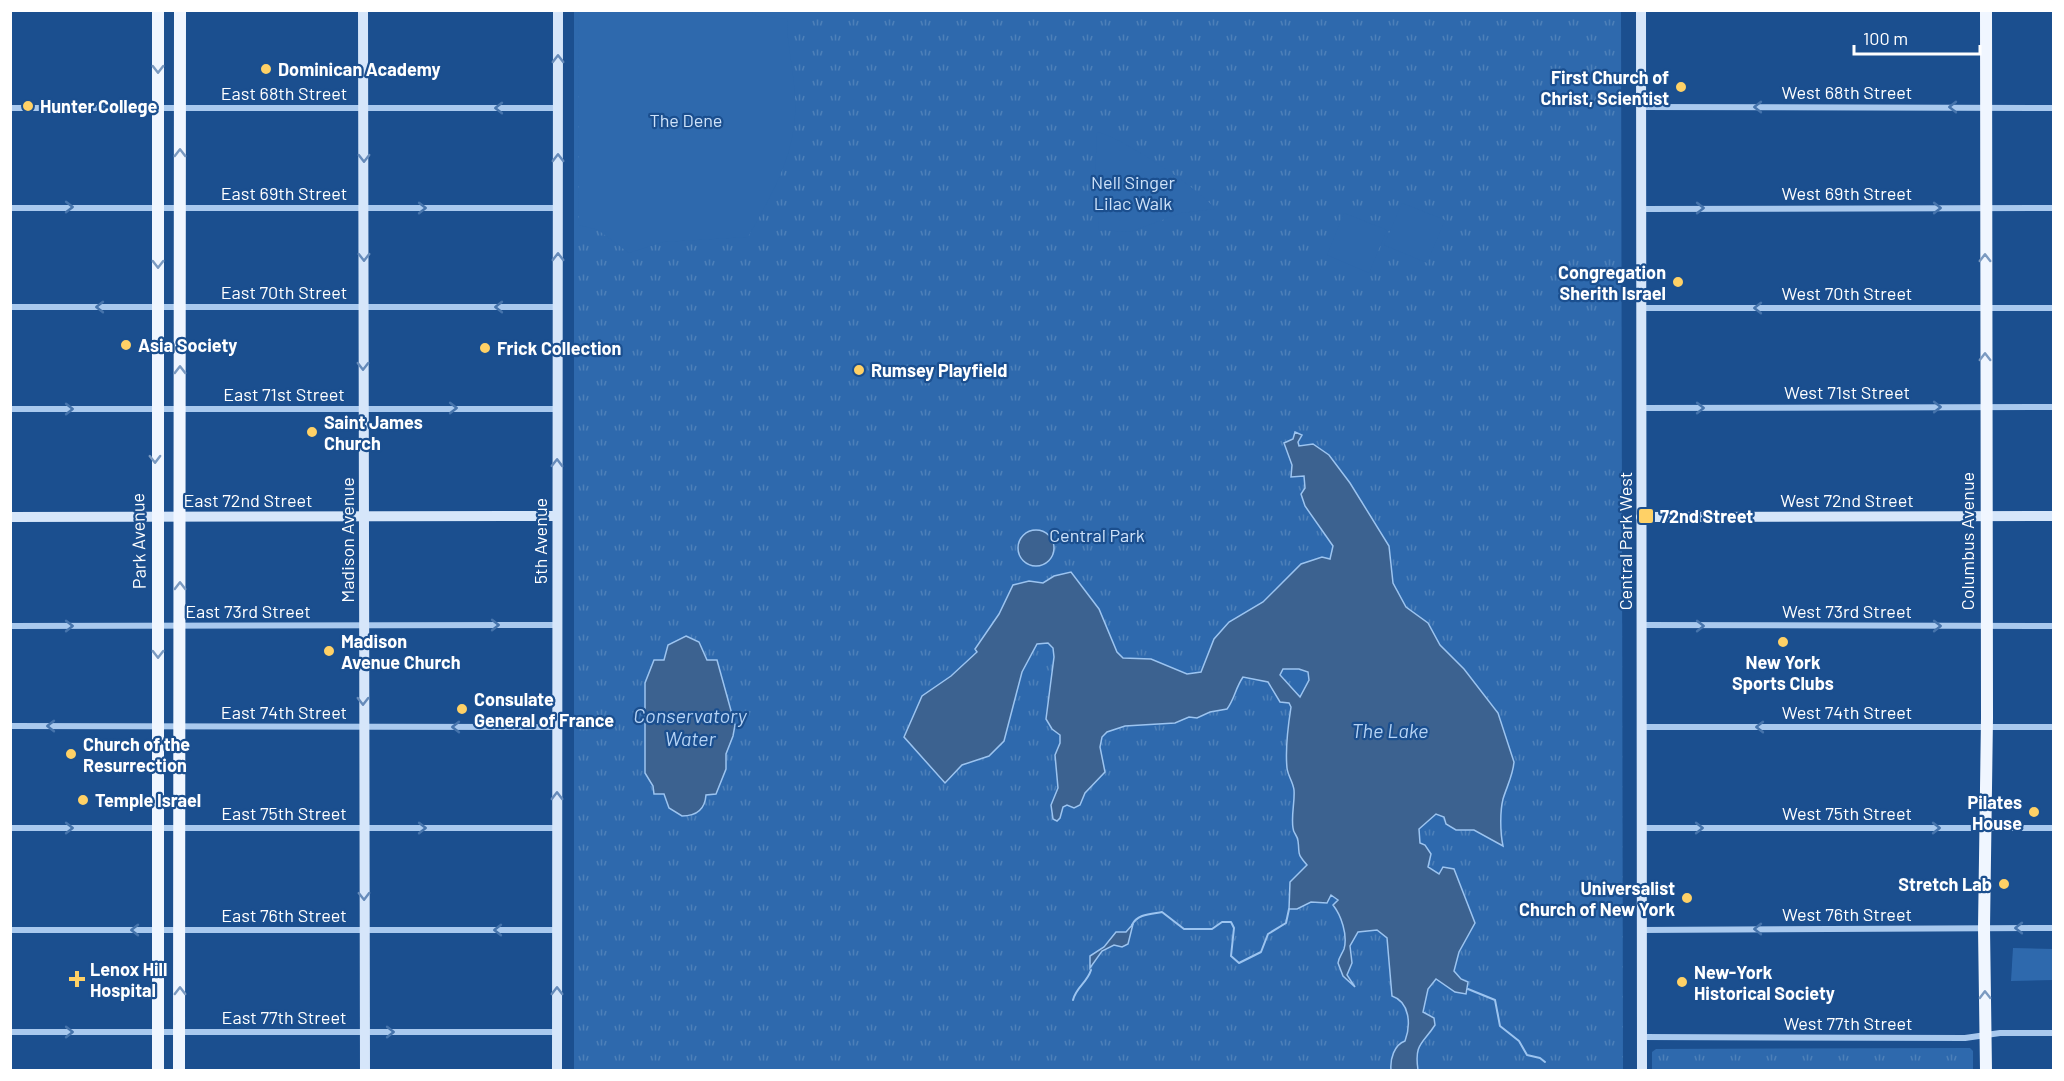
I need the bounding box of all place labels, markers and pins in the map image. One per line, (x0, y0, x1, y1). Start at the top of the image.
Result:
place label: Dominican Academy (278, 58, 441, 80)
marker: Dominican Academy (259, 62, 273, 76)
place label: First Church of Christ, Scientist (1541, 66, 1669, 109)
marker: First Church of Christ, Scientist (1674, 80, 1688, 94)
place label: Hunter College (40, 95, 158, 117)
marker: Hunter College (21, 99, 35, 113)
place label: Congregation Sherith Israel (1558, 261, 1666, 304)
marker: Congregation Sherith Israel (1671, 275, 1685, 289)
place label: Asia Society (138, 334, 237, 356)
place label: Frick Collection (497, 337, 621, 359)
marker: Asia Society (119, 338, 133, 352)
marker: Frick Collection (478, 341, 492, 355)
place label: Rumsey Playfield (871, 359, 1007, 381)
marker: Rumsey Playfield (852, 363, 866, 377)
place label: Saint James Church (324, 411, 423, 454)
marker: Saint James Church (305, 425, 319, 439)
place label: 72nd Street (1660, 505, 1753, 527)
marker: 72nd Street (1637, 507, 1655, 525)
place label: Madison Avenue Church (341, 630, 461, 673)
marker: New York Sports Clubs (1776, 635, 1790, 649)
marker: Madison Avenue Church (322, 644, 336, 658)
place label: New York Sports Clubs (1732, 651, 1834, 694)
place label: Consulate General of France (474, 688, 614, 731)
marker: Consulate General of France (455, 702, 469, 716)
place label: Church of the Resurrection (83, 733, 190, 776)
marker: Church of the Resurrection (64, 747, 78, 761)
place label: Temple Israel (95, 789, 201, 811)
place label: Pilates House (1968, 791, 2022, 834)
marker: Temple Israel (76, 793, 90, 807)
marker: Pilates House (2027, 805, 2041, 819)
place label: Stretch Lab (1898, 873, 1992, 895)
place label: Universalist Church of New York (1519, 877, 1675, 920)
marker: Stretch Lab (1997, 877, 2011, 891)
marker: Universalist Church of New York (1680, 891, 1694, 905)
place label: Lenox Hill Hospital (90, 958, 167, 1001)
place label: New-York Historical Society (1694, 961, 1835, 1004)
marker: Lenox Hill Hospital (68, 970, 86, 988)
marker: New-York Historical Society (1675, 975, 1689, 989)

